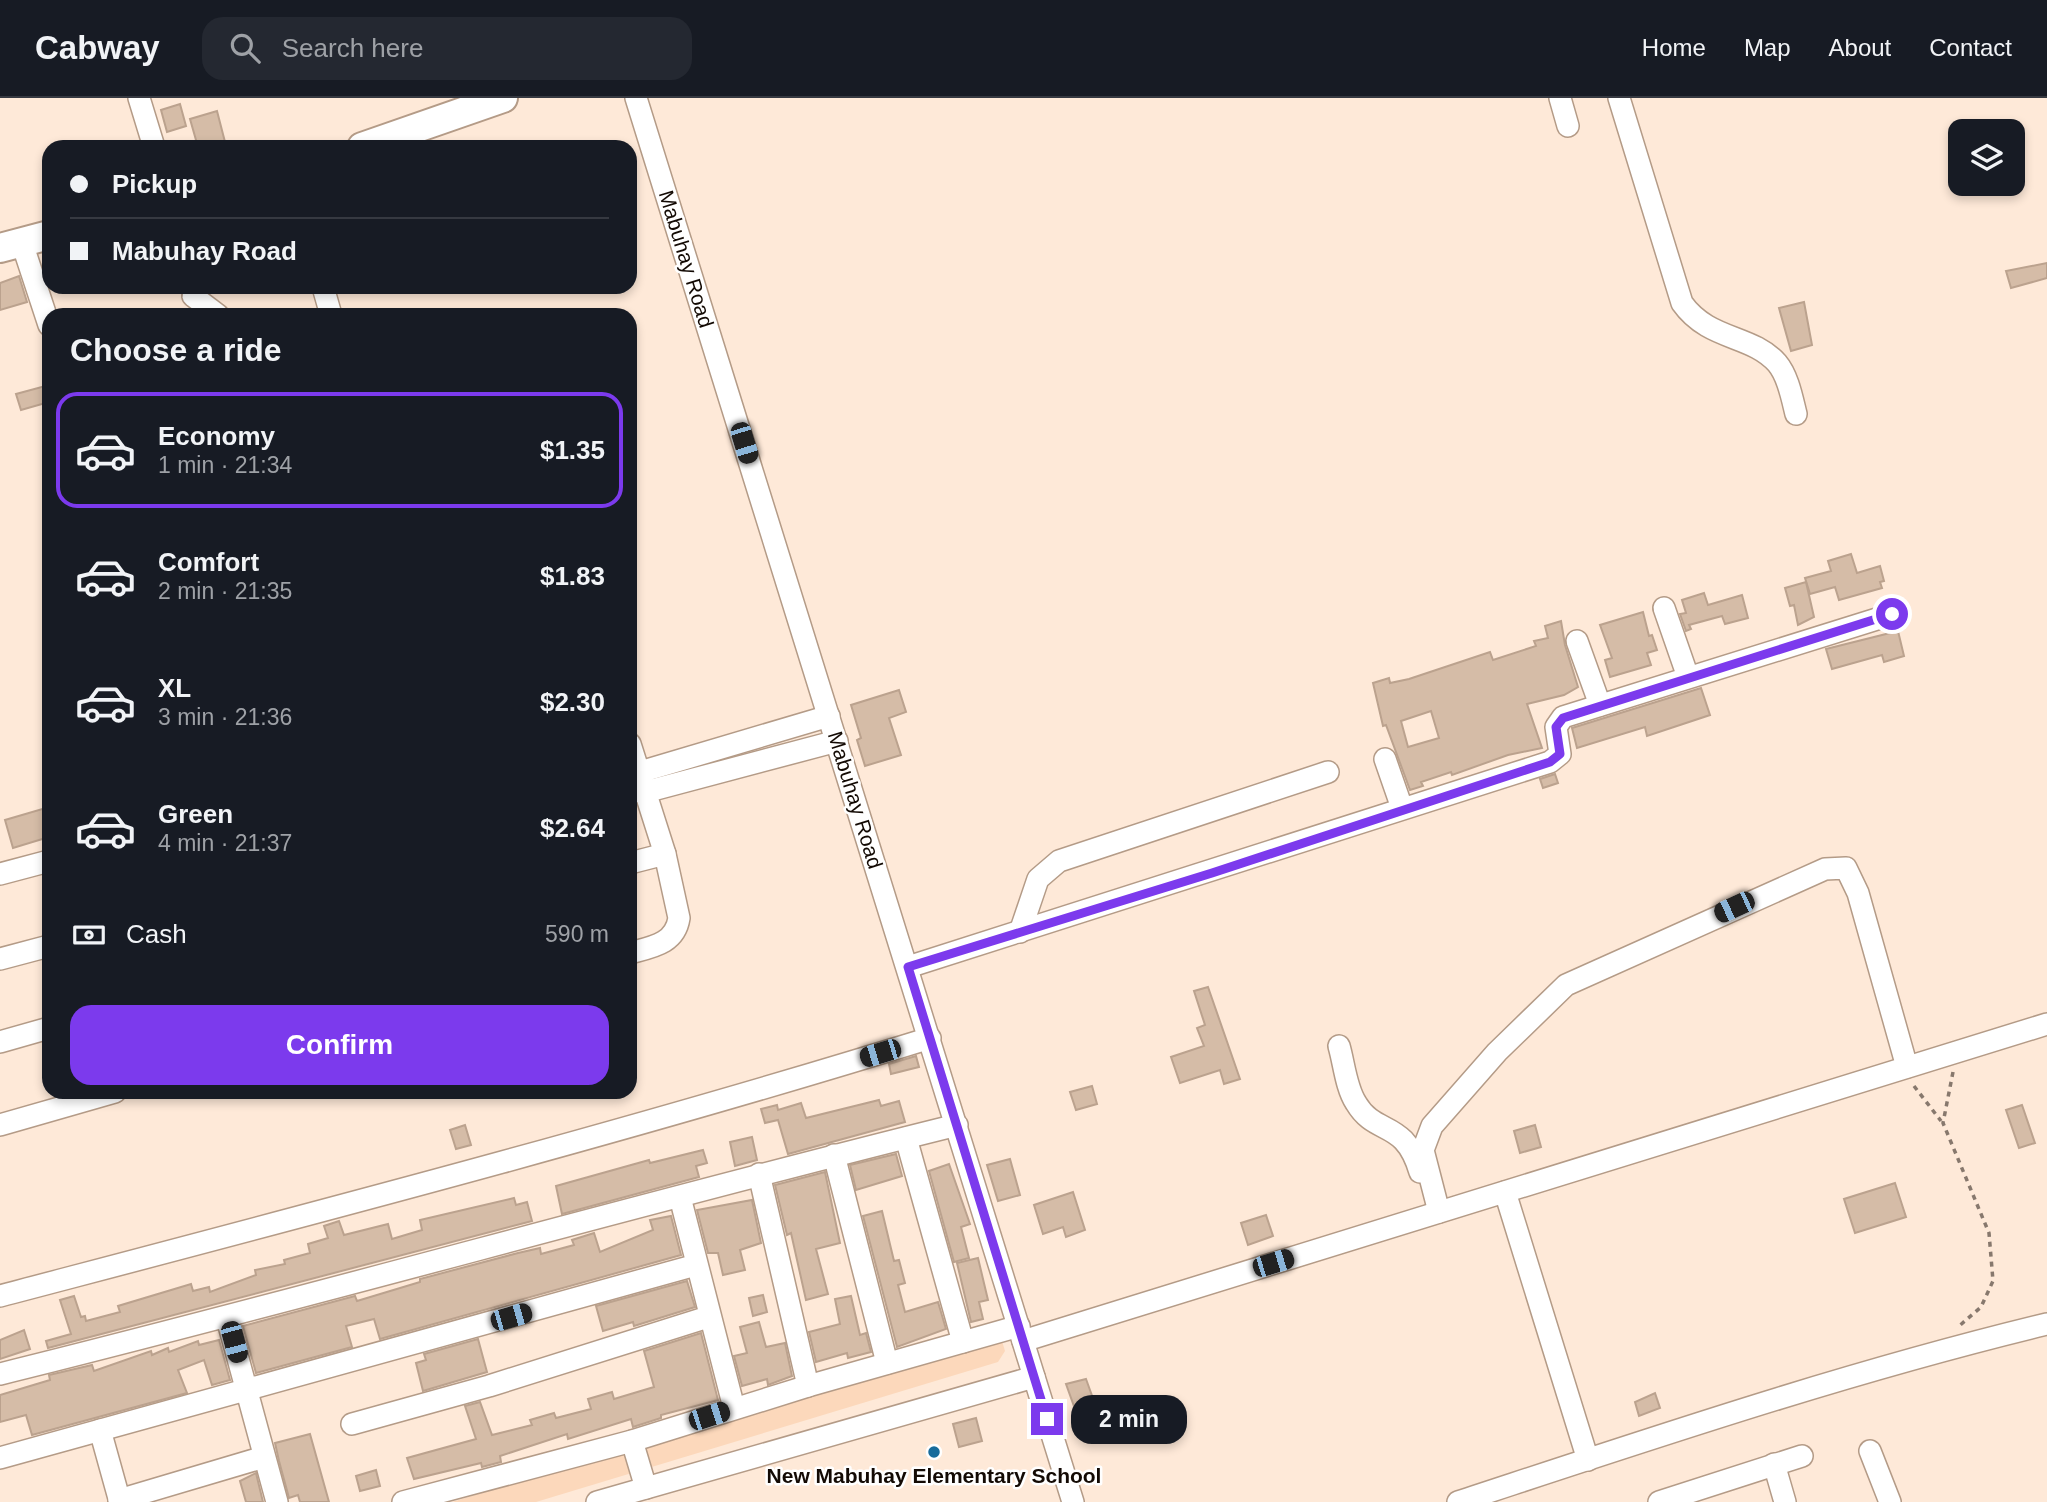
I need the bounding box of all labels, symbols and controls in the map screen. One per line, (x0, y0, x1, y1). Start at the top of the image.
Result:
search box (202, 17, 692, 80)
text: Cabway (35, 29, 160, 66)
icon: search (226, 29, 264, 67)
text: Search here (282, 33, 423, 63)
text: Home (1642, 34, 1706, 61)
text: Map (1744, 34, 1791, 61)
text: About (1829, 34, 1891, 61)
text: Contact (1929, 34, 2012, 61)
map controls (1948, 119, 2025, 196)
button: layers (1948, 119, 2025, 196)
text: Pickup (112, 169, 197, 199)
street label: Mabuhay Road (655, 187, 718, 330)
text: Mabuhay Road (112, 236, 297, 266)
text: Choose a ride (70, 332, 282, 368)
icon: car (74, 419, 137, 482)
car (728, 420, 761, 466)
text: Economy (158, 421, 275, 451)
text: $1.35 (540, 435, 605, 465)
text: 1 min · 21:34 (158, 452, 292, 478)
icon: car (74, 545, 137, 608)
text: Comfort (158, 547, 259, 577)
text: $1.83 (540, 561, 605, 591)
text: 2 min · 21:35 (158, 578, 292, 604)
route start (1876, 598, 1908, 630)
icon: car (74, 671, 137, 734)
text: XL (158, 673, 191, 703)
text: $2.30 (540, 687, 605, 717)
text: 3 min · 21:36 (158, 704, 292, 730)
street label: Mabuhay Road (824, 728, 887, 871)
icon: car (74, 797, 137, 860)
text: Green (158, 799, 233, 829)
text: $2.64 (540, 813, 605, 843)
text: 4 min · 21:37 (158, 830, 292, 856)
car (1711, 889, 1758, 925)
icon: cash (70, 916, 108, 954)
text: Cash (126, 919, 187, 949)
text: 590 m (545, 921, 609, 947)
button: Confirm (70, 1005, 609, 1085)
car (857, 1037, 904, 1069)
car (1250, 1247, 1297, 1279)
car (488, 1301, 535, 1333)
car (219, 1319, 250, 1365)
callout: 2 min (1072, 1394, 1187, 1444)
car (686, 1400, 733, 1432)
route end (1031, 1403, 1063, 1435)
text: 2 min (1099, 1406, 1159, 1432)
marker: New Mabuhay Elementary School (926, 1444, 942, 1460)
place label: New Mabuhay Elementary School (767, 1464, 1101, 1487)

